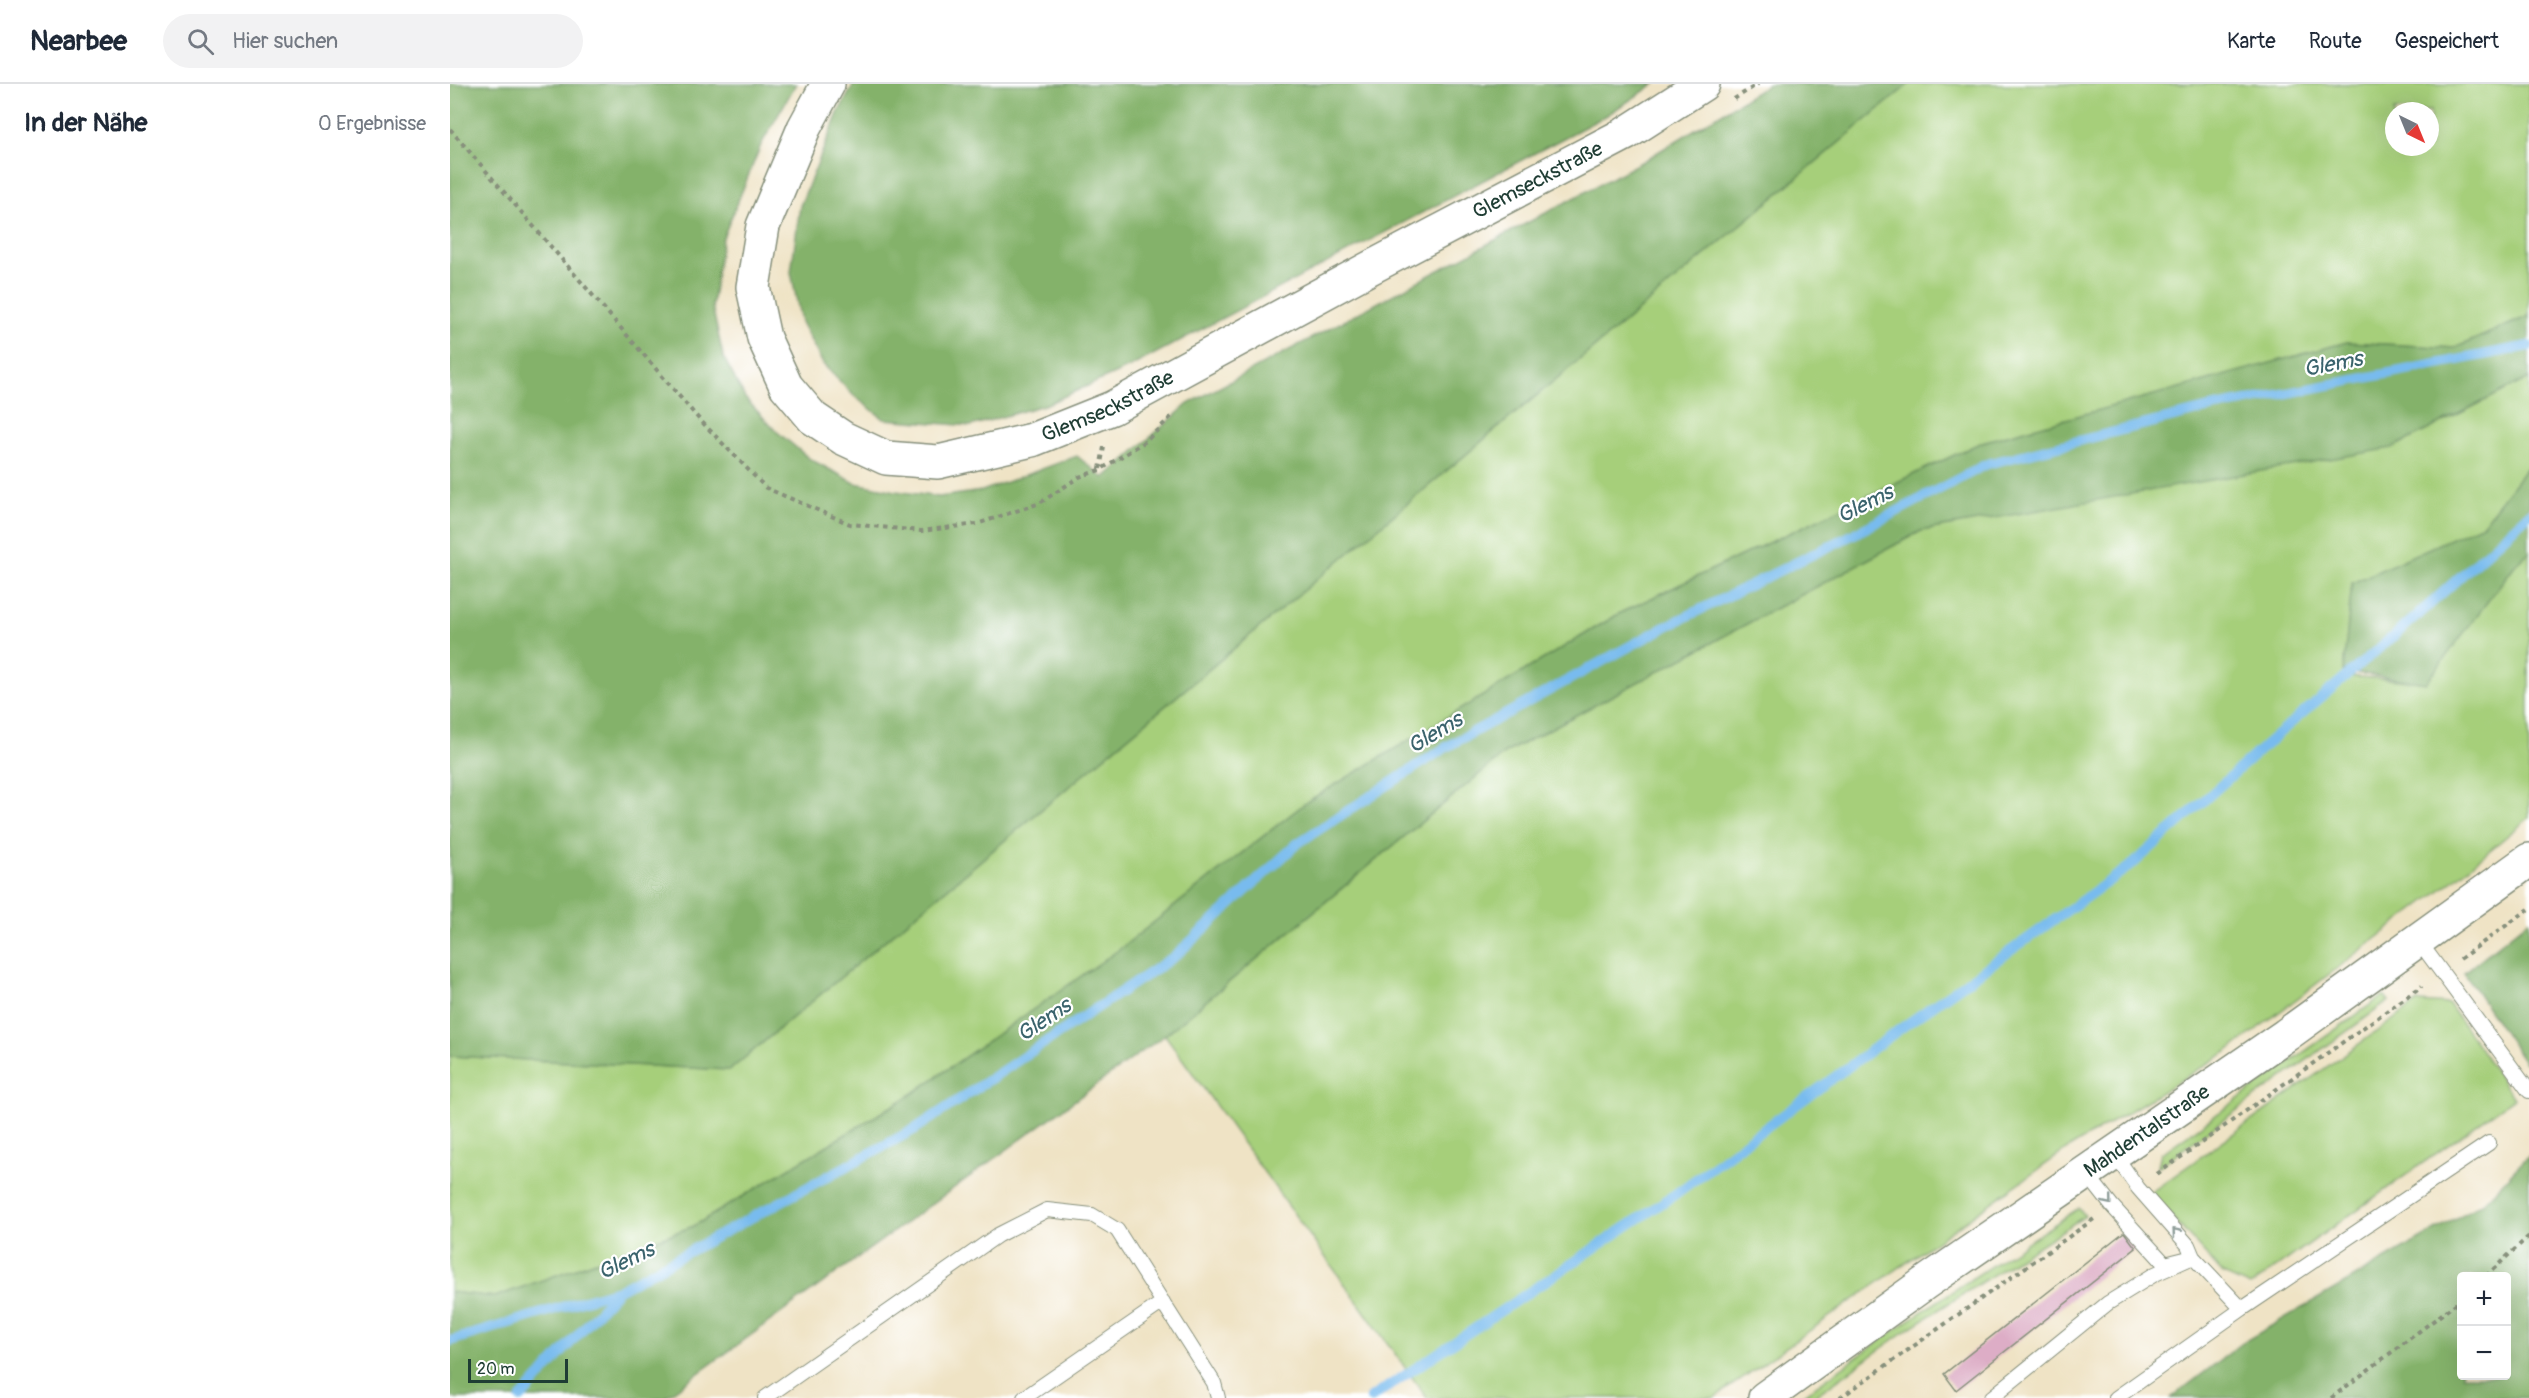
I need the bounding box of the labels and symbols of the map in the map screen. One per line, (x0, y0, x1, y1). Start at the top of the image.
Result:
north arrow (2385, 102, 2439, 156)
street label: Glemseckstraße (1468, 134, 1608, 225)
water label: Glems (2301, 344, 2367, 383)
street label: Glemseckstraße (1037, 363, 1179, 448)
water label: Glems (1832, 477, 1900, 530)
water label: Glems (1402, 705, 1469, 760)
water label: Glems (1012, 991, 1078, 1048)
street label: Mahdentalstraße (2078, 1078, 2215, 1183)
one-way arrow (2101, 1195, 2112, 1206)
one-way arrow (2173, 1228, 2184, 1239)
water label: Glems (593, 1234, 661, 1287)
scale bar (468, 1356, 568, 1384)

